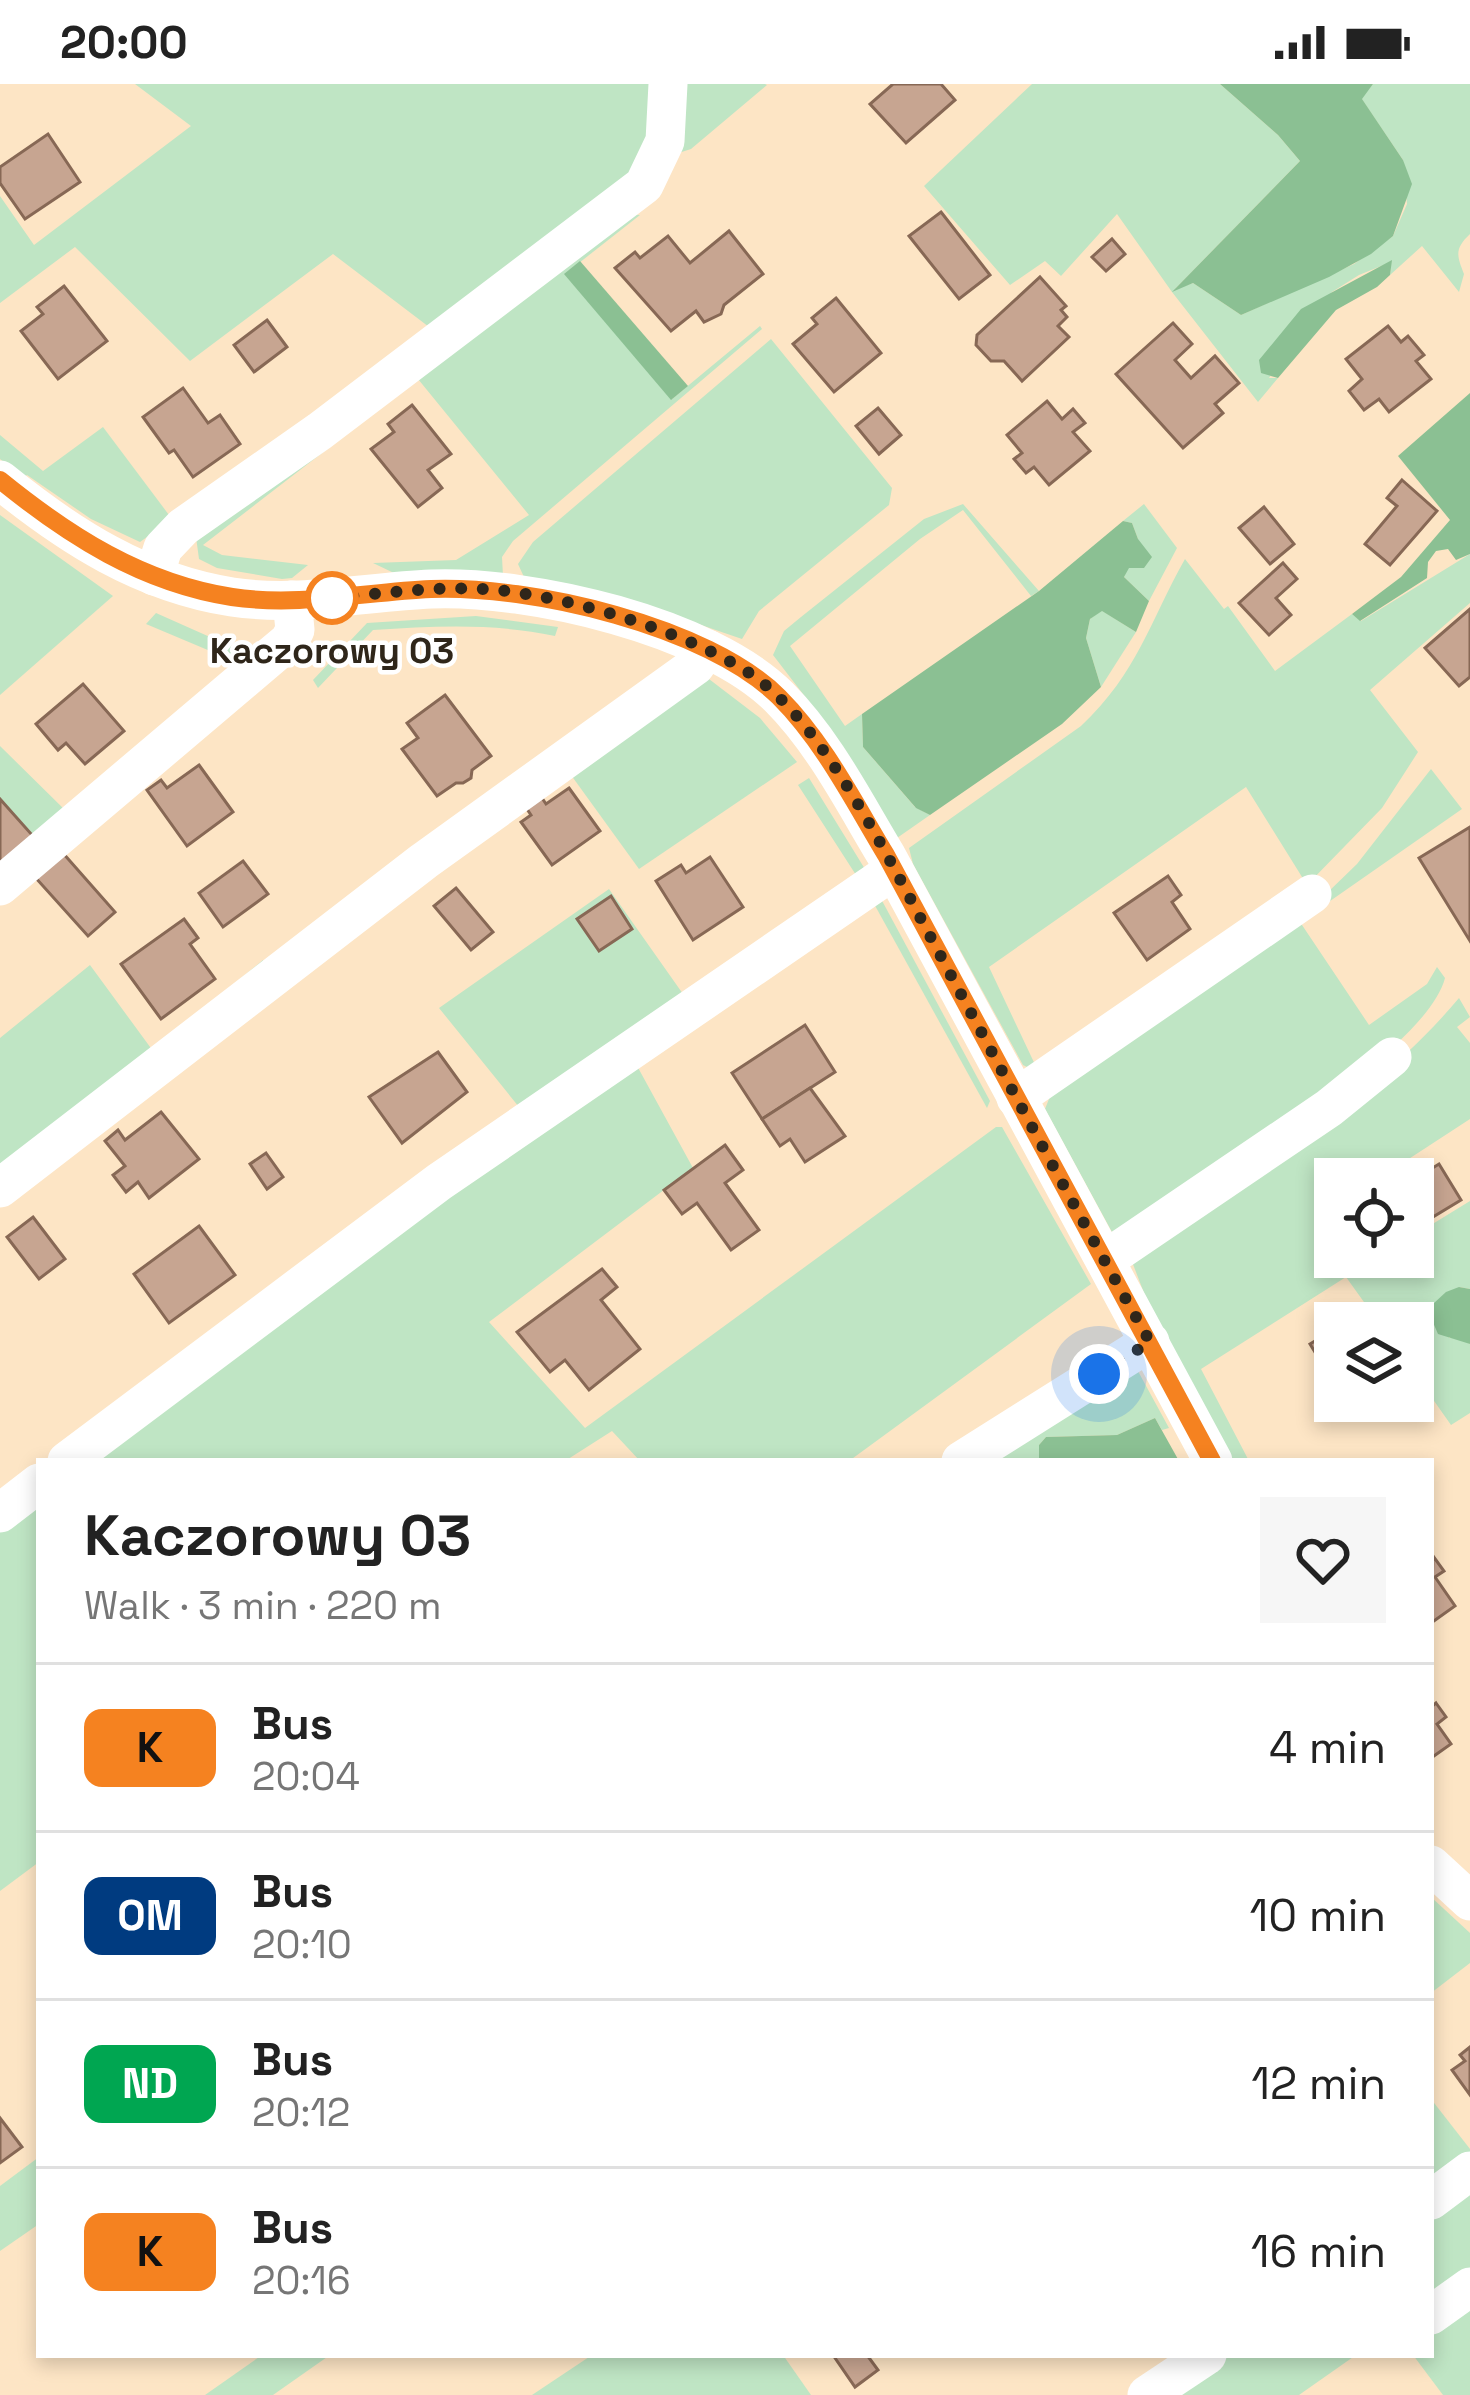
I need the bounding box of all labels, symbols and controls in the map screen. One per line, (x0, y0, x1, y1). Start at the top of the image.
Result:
text: 20:00 (60, 14, 188, 71)
marker: Kaczorowy 03 (307, 573, 357, 623)
place label: Kaczorowy 03 (210, 628, 454, 674)
map controls (1314, 1158, 1434, 1422)
button: locate (1314, 1158, 1434, 1278)
button: layers (1314, 1302, 1434, 1422)
your location (1069, 1344, 1129, 1404)
button: heart (1260, 1497, 1386, 1623)
text: Kaczorowy 03 (84, 1499, 471, 1572)
text: Walk · 3 min · 220 m (84, 1581, 442, 1630)
text: Bus (252, 1695, 333, 1752)
text: 4 min (1269, 1719, 1386, 1776)
text: K (137, 1721, 163, 1774)
text: 20:04 (252, 1752, 360, 1801)
text: Bus (252, 1863, 333, 1920)
text: 10 min (1249, 1887, 1386, 1944)
text: OM (117, 1889, 183, 1942)
text: 20:10 (252, 1920, 352, 1969)
text: Bus (252, 2031, 333, 2088)
text: 12 min (1251, 2055, 1386, 2112)
text: ND (122, 2057, 178, 2110)
text: 20:12 (252, 2088, 350, 2137)
text: Bus (252, 2199, 333, 2256)
text: 16 min (1251, 2223, 1386, 2280)
text: K (137, 2225, 163, 2278)
text: 20:16 (252, 2256, 351, 2305)

